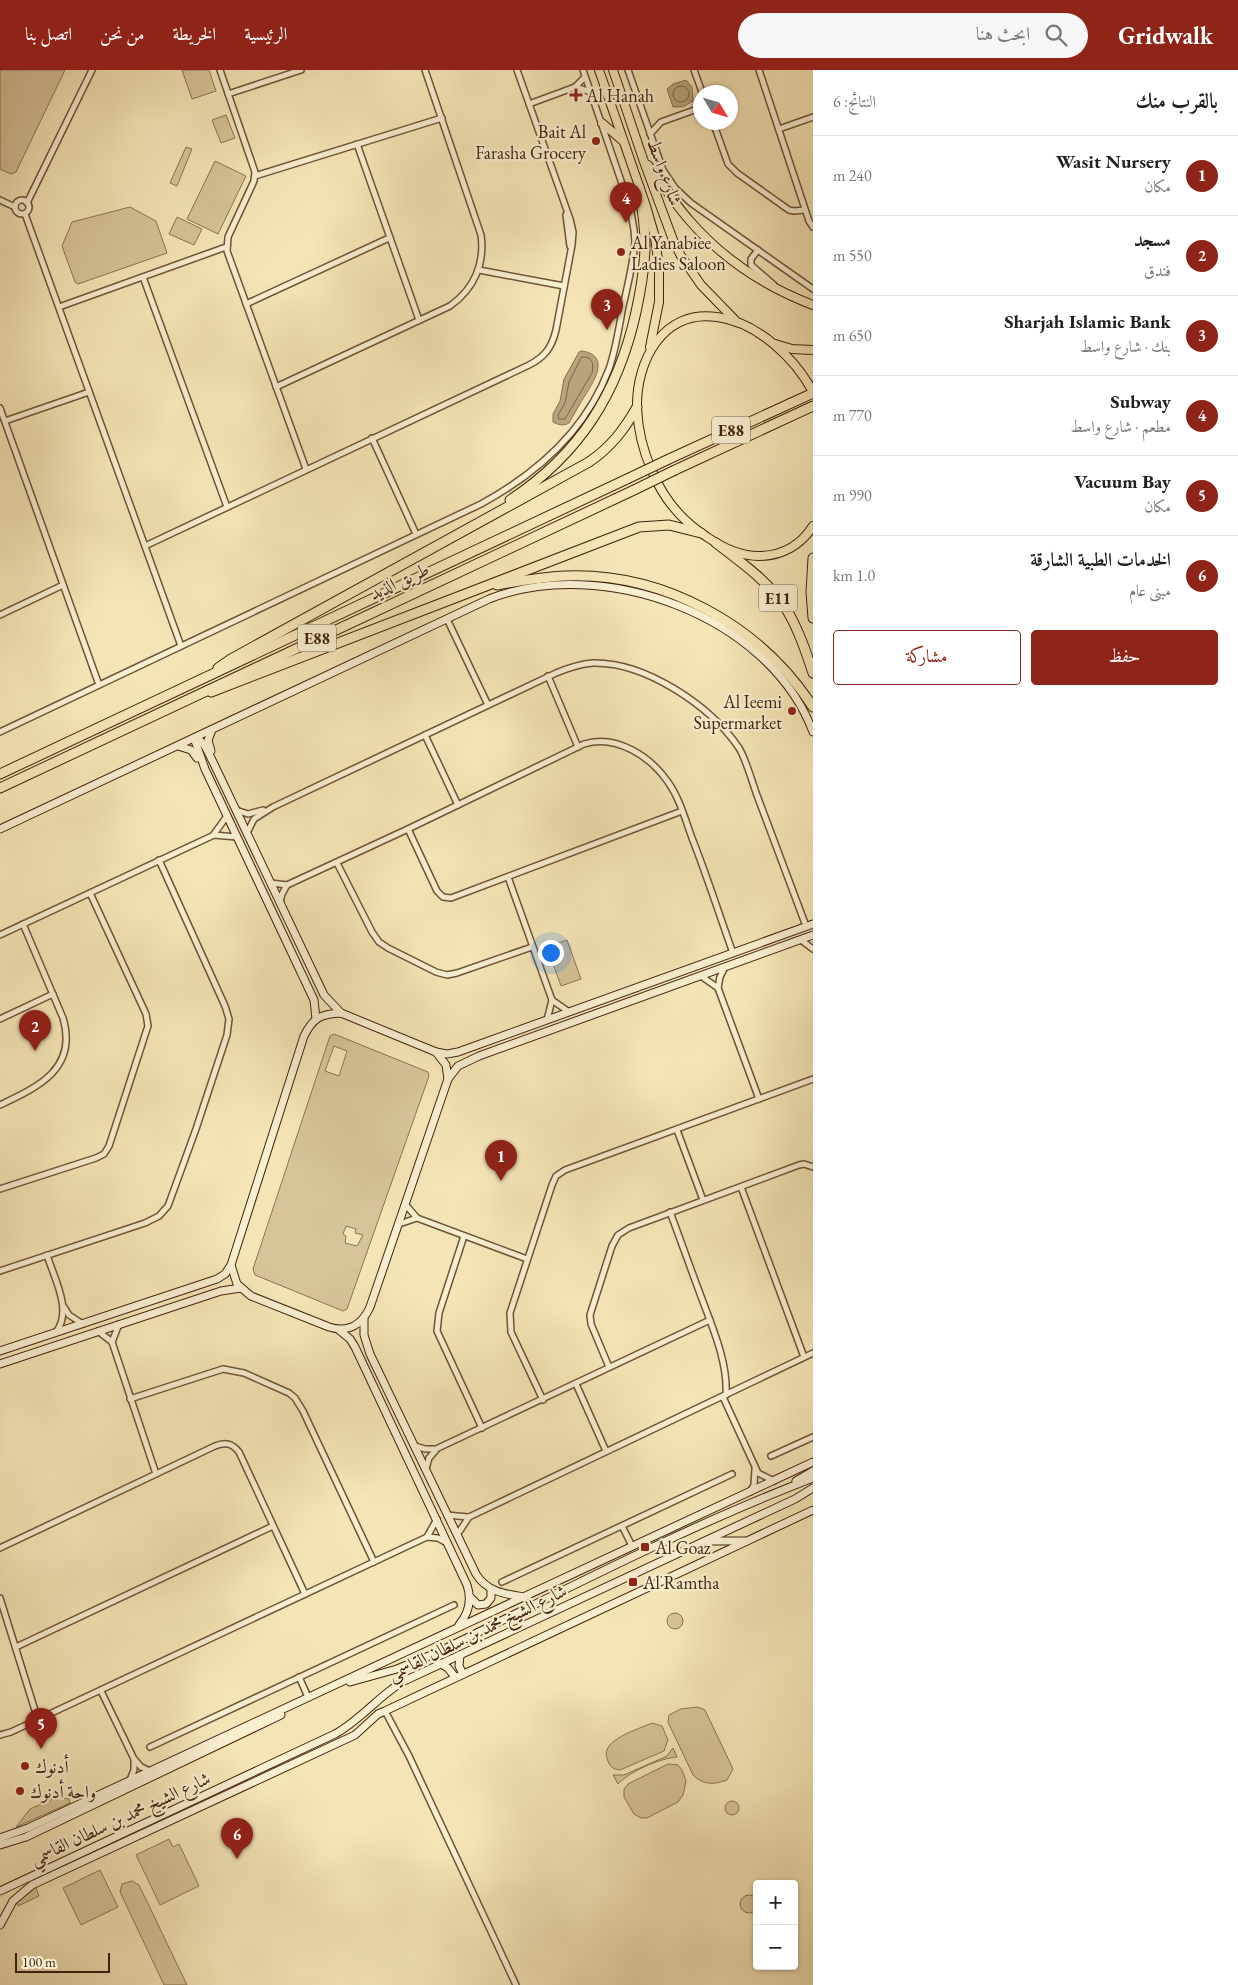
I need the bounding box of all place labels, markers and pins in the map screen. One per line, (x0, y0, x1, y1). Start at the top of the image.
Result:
place label: Al Hanah (585, 84, 654, 107)
marker: Al Hanah (570, 89, 582, 101)
place label: Bait Al Farasha Grocery (475, 120, 586, 164)
marker: Bait Al Farasha Grocery (590, 135, 602, 147)
pin: 4 (610, 182, 642, 223)
place label: Al Yanabiee Ladies Saloon (630, 231, 726, 275)
marker: Al Yanabiee Ladies Saloon (615, 246, 627, 258)
pin: 3 (591, 289, 623, 330)
place label: Al Ieemi Supermarket (693, 690, 783, 734)
marker: Al Ieemi Supermarket (786, 705, 798, 717)
pin: 2 (19, 1010, 51, 1051)
pin: 1 (485, 1140, 517, 1181)
place label: Al Goaz (654, 1536, 711, 1559)
marker: Al Goaz (639, 1541, 651, 1553)
place label: Al Ramtha (642, 1571, 720, 1594)
marker: Al Ramtha (627, 1576, 639, 1588)
pin: 5 (25, 1708, 57, 1749)
place label: أدنوك (35, 1754, 70, 1778)
marker: أدنوك (19, 1760, 31, 1772)
place label: واحة أدنوك (30, 1779, 96, 1803)
marker: واحة أدنوك (14, 1785, 26, 1797)
pin: 6 (221, 1818, 253, 1859)

